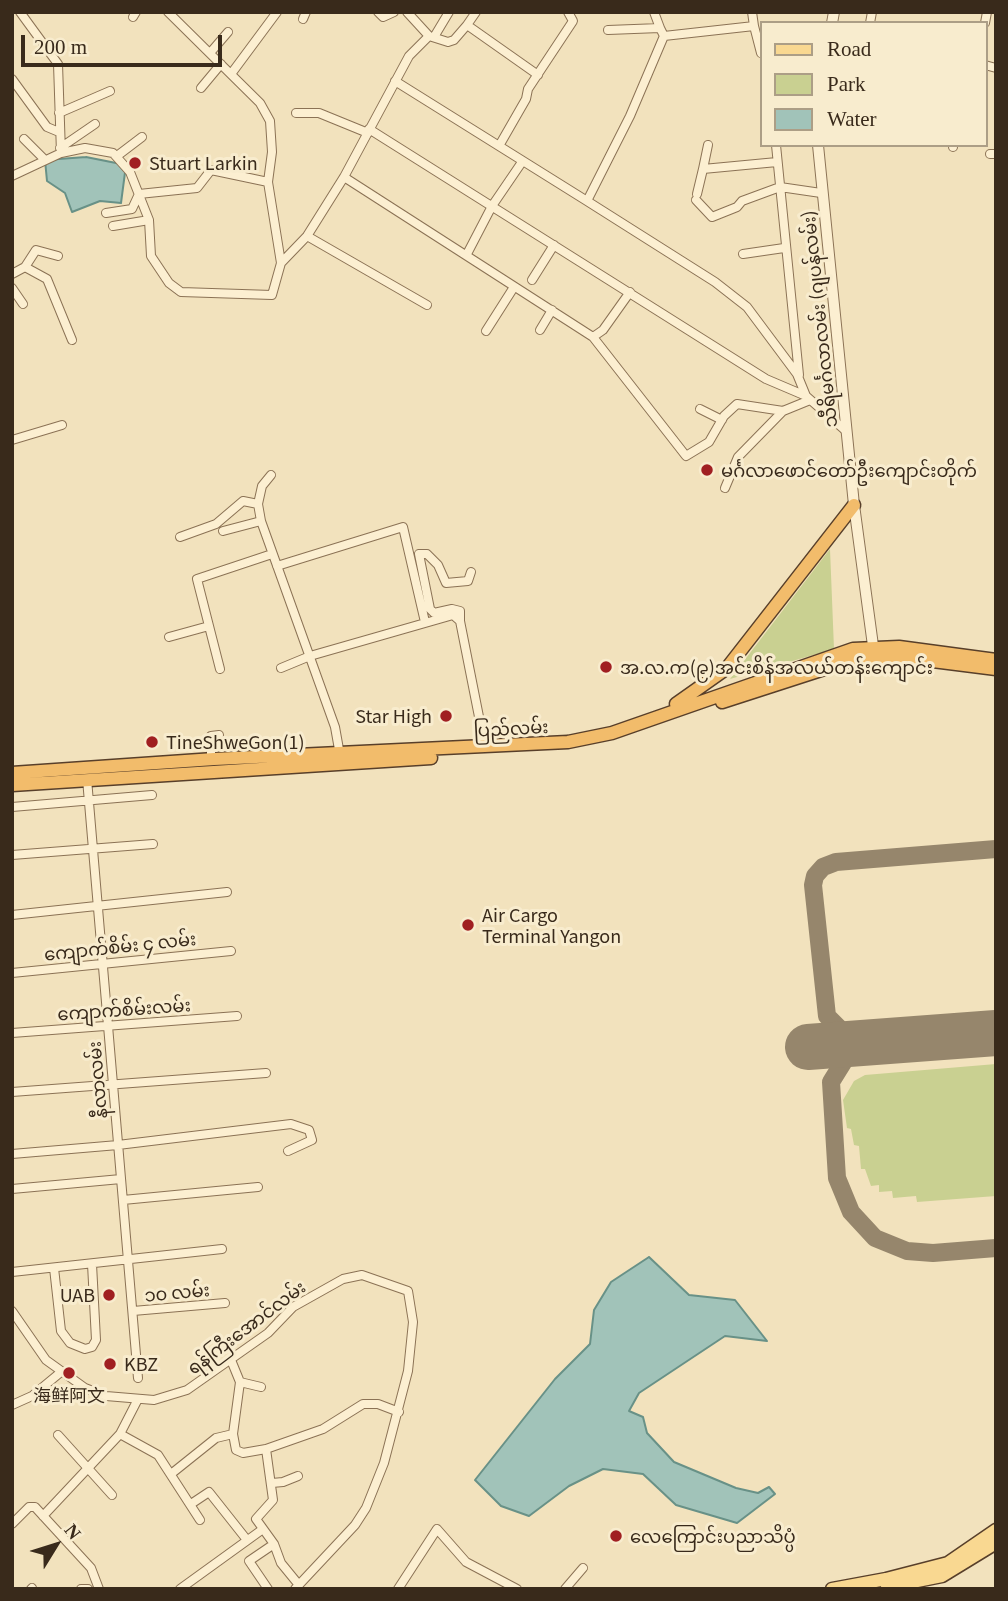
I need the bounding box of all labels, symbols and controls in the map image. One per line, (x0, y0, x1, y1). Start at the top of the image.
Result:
scale bar (24, 21, 226, 65)
legend (760, 21, 987, 147)
text: 200 m (34, 35, 87, 59)
text: Road (827, 37, 871, 61)
text: Park (827, 72, 866, 96)
text: Water (827, 107, 877, 131)
place label: Stuart Larkin (149, 152, 258, 174)
marker: Stuart Larkin (127, 155, 143, 171)
street label: သီရိမင်္ဂလာလမ်း (ဂျပန်လမ်း) (797, 209, 841, 429)
place label: မင်္ဂလာဖောင်တော်ဦးကျောင်းတိုက် (721, 459, 977, 481)
marker: မင်္ဂလာဖောင်တော်ဦးကျောင်းတိုက် (699, 462, 715, 478)
place label: အ.လ.က(၉)အင်းစိန်အလယ်တန်းကျောင်း (620, 656, 933, 678)
marker: အ.လ.က(၉)အင်းစိန်အလယ်တန်းကျောင်း (598, 659, 614, 675)
place label: Star High (355, 705, 432, 727)
marker: Star High (438, 708, 454, 724)
street label: ပြည်လမ်း (473, 715, 549, 741)
place label: TineShweGon(1) (166, 731, 305, 753)
marker: TineShweGon(1) (144, 734, 160, 750)
place label: Air Cargo Terminal Yangon (482, 904, 621, 946)
marker: Air Cargo Terminal Yangon (460, 917, 476, 933)
street label: ကျောက်စိမ်း ၄ လမ်း (43, 927, 197, 965)
street label: ကျောက်စိမ်းလမ်း (57, 994, 191, 1024)
street label: နီလာလမ်း (83, 1041, 111, 1119)
street label: ရန်ကြီးအောင်လမ်း (183, 1276, 309, 1378)
street label: ၁၀ လမ်း (143, 1278, 211, 1306)
place label: UAB (60, 1284, 95, 1306)
marker: UAB (101, 1287, 117, 1303)
place label: KBZ (124, 1353, 158, 1375)
marker: KBZ (102, 1356, 118, 1372)
marker: 海鲜阿文 (61, 1365, 77, 1381)
place label: 海鲜阿文 (33, 1384, 105, 1406)
north arrow (21, 1510, 91, 1580)
text: N (60, 1520, 85, 1544)
place label: လေကြောင်းပညာသိပ္ပံ (630, 1525, 796, 1547)
marker: လေကြောင်းပညာသိပ္ပံ (608, 1528, 624, 1544)

